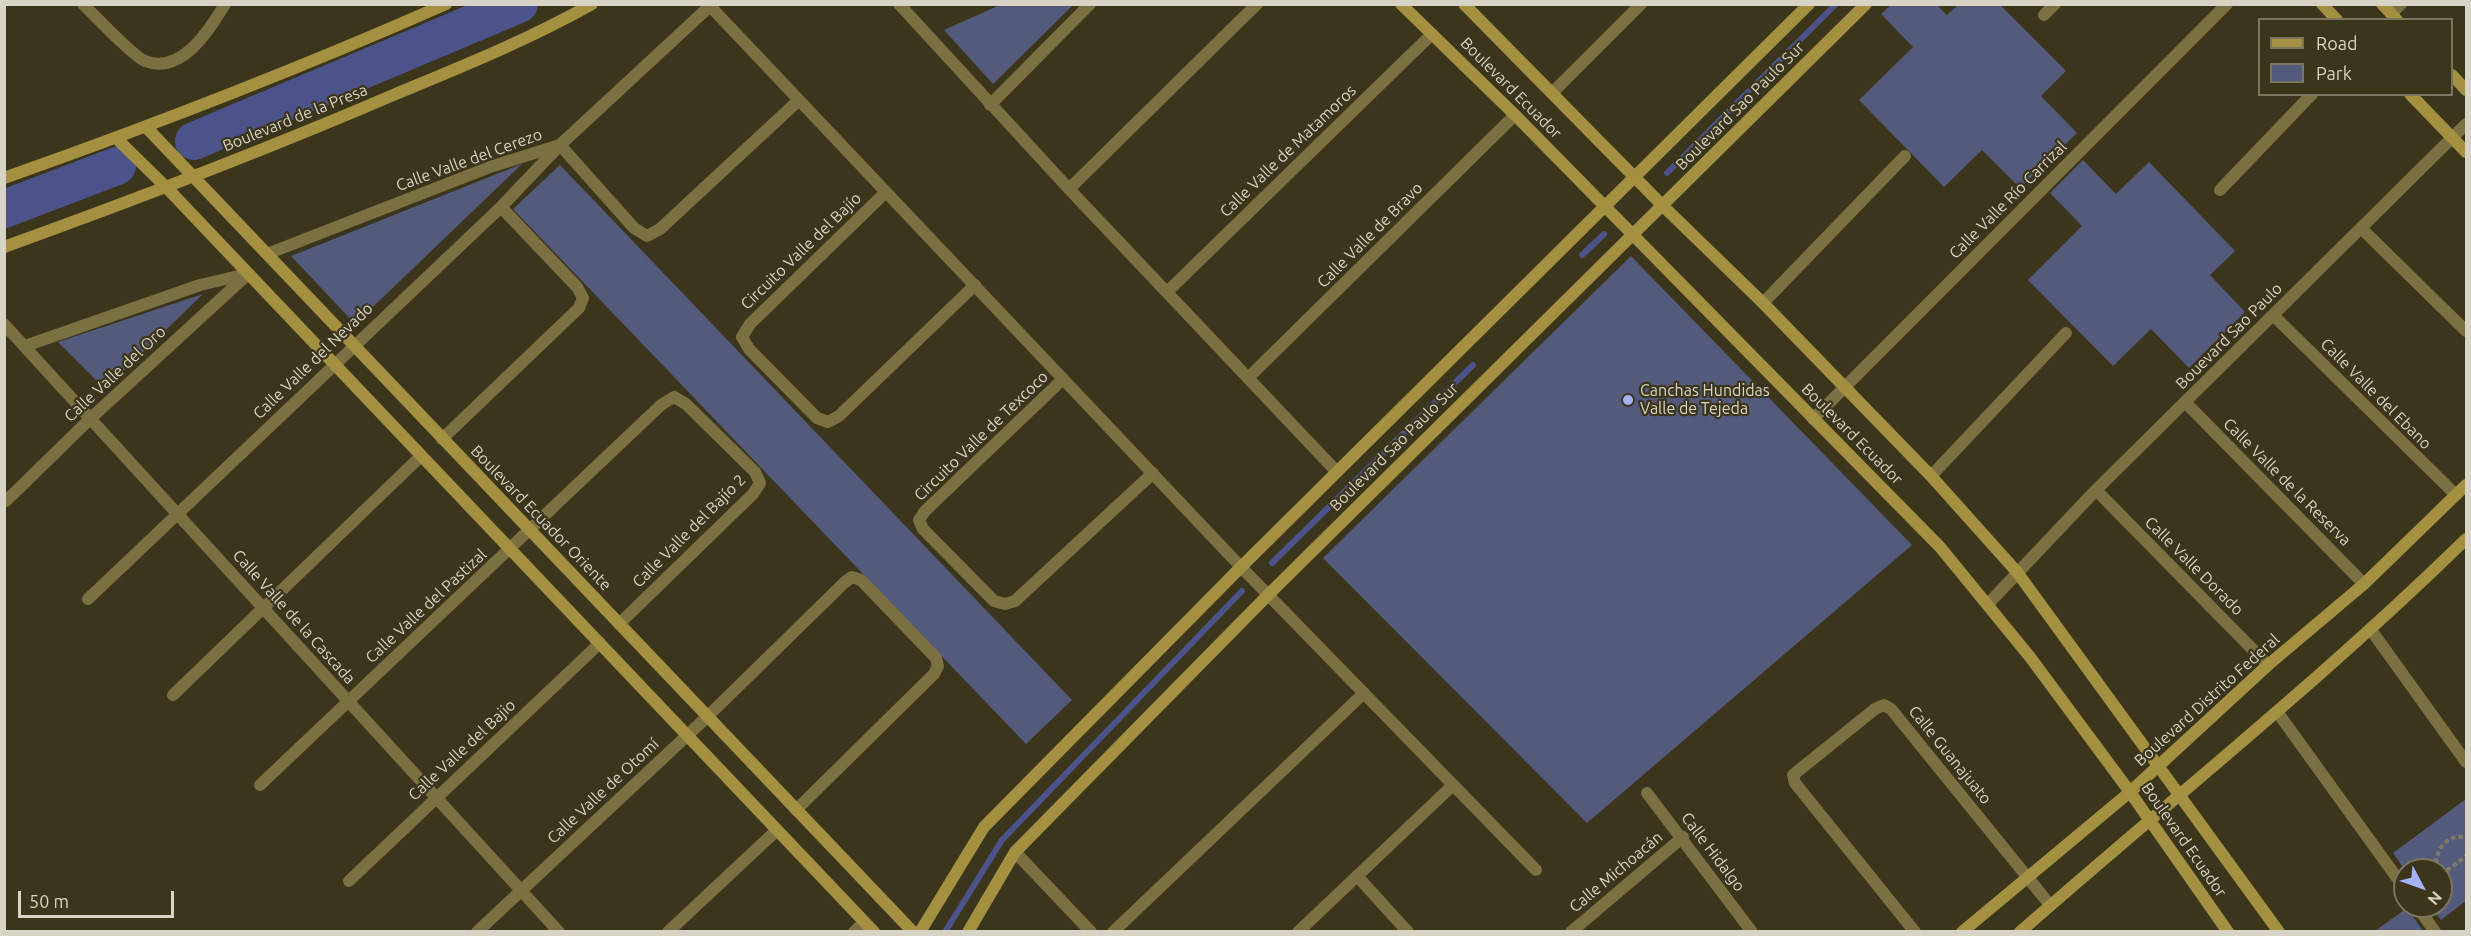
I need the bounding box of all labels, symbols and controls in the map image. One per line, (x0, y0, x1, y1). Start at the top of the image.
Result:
legend (2258, 18, 2453, 96)
street label: Boulevard Ecuador (1456, 33, 1566, 143)
text: Road (2316, 33, 2358, 53)
street label: Boulevard Sao Paulo Sur (1672, 38, 1808, 174)
text: Park (2316, 63, 2352, 83)
street label: Boulevard de la Presa (220, 80, 370, 156)
street label: Calle Valle de Matamoros (1216, 81, 1360, 221)
street label: Calle Valle del Cerezo (393, 125, 545, 195)
street label: Calle Valle Río Carrizal (1945, 137, 2071, 263)
street label: Calle Valle de Bravo (1313, 178, 1427, 292)
street label: Circuito Valle del Bajío (737, 189, 865, 313)
street label: Bouevard Sao Paulo (2172, 279, 2286, 393)
street label: Calle Valle del Nevado (249, 299, 377, 423)
street label: Calle Valle del Oro (60, 322, 170, 426)
street label: Calle Valle del Ebano (2317, 335, 2435, 453)
street label: Circuito Valle de Texcoco (910, 367, 1052, 505)
street label: Boulevard Sao Paulo Sur (1326, 379, 1462, 515)
street label: Boulevard Ecuador (1797, 379, 1907, 489)
place label: Canchas Hundidas Valle de Tejeda (1640, 381, 1770, 419)
marker: Canchas Hundidas Valle de Tejeda (1621, 393, 1635, 407)
street label: Calle Valle de la Reserva (2219, 414, 2355, 550)
street label: Boulevard Ecuador Oriente (467, 441, 615, 595)
street label: Calle Valle del Bajío 2 (628, 470, 750, 592)
street label: Calle Valle Dorado (2141, 513, 2247, 619)
street label: Calle Valle del Pastizal (362, 545, 490, 667)
street label: Calle Valle de la Cascada (229, 546, 359, 688)
street label: Boulevard Distrito Federal (2131, 630, 2283, 770)
street label: Calle Valle del Bajio (404, 695, 520, 805)
street label: Calle Guanajuato (1904, 702, 1996, 808)
street label: Calle Valle de Otomí (543, 734, 663, 848)
street label: Boulevard Ecuador (2137, 779, 2231, 901)
street label: Calle Hidalgo (1677, 809, 1749, 895)
street label: Calle Michoacán (1566, 827, 1666, 917)
north arrow (2393, 858, 2453, 918)
scale bar (21, 879, 177, 917)
text: N (2424, 888, 2446, 909)
text: 50 m (29, 891, 69, 911)

